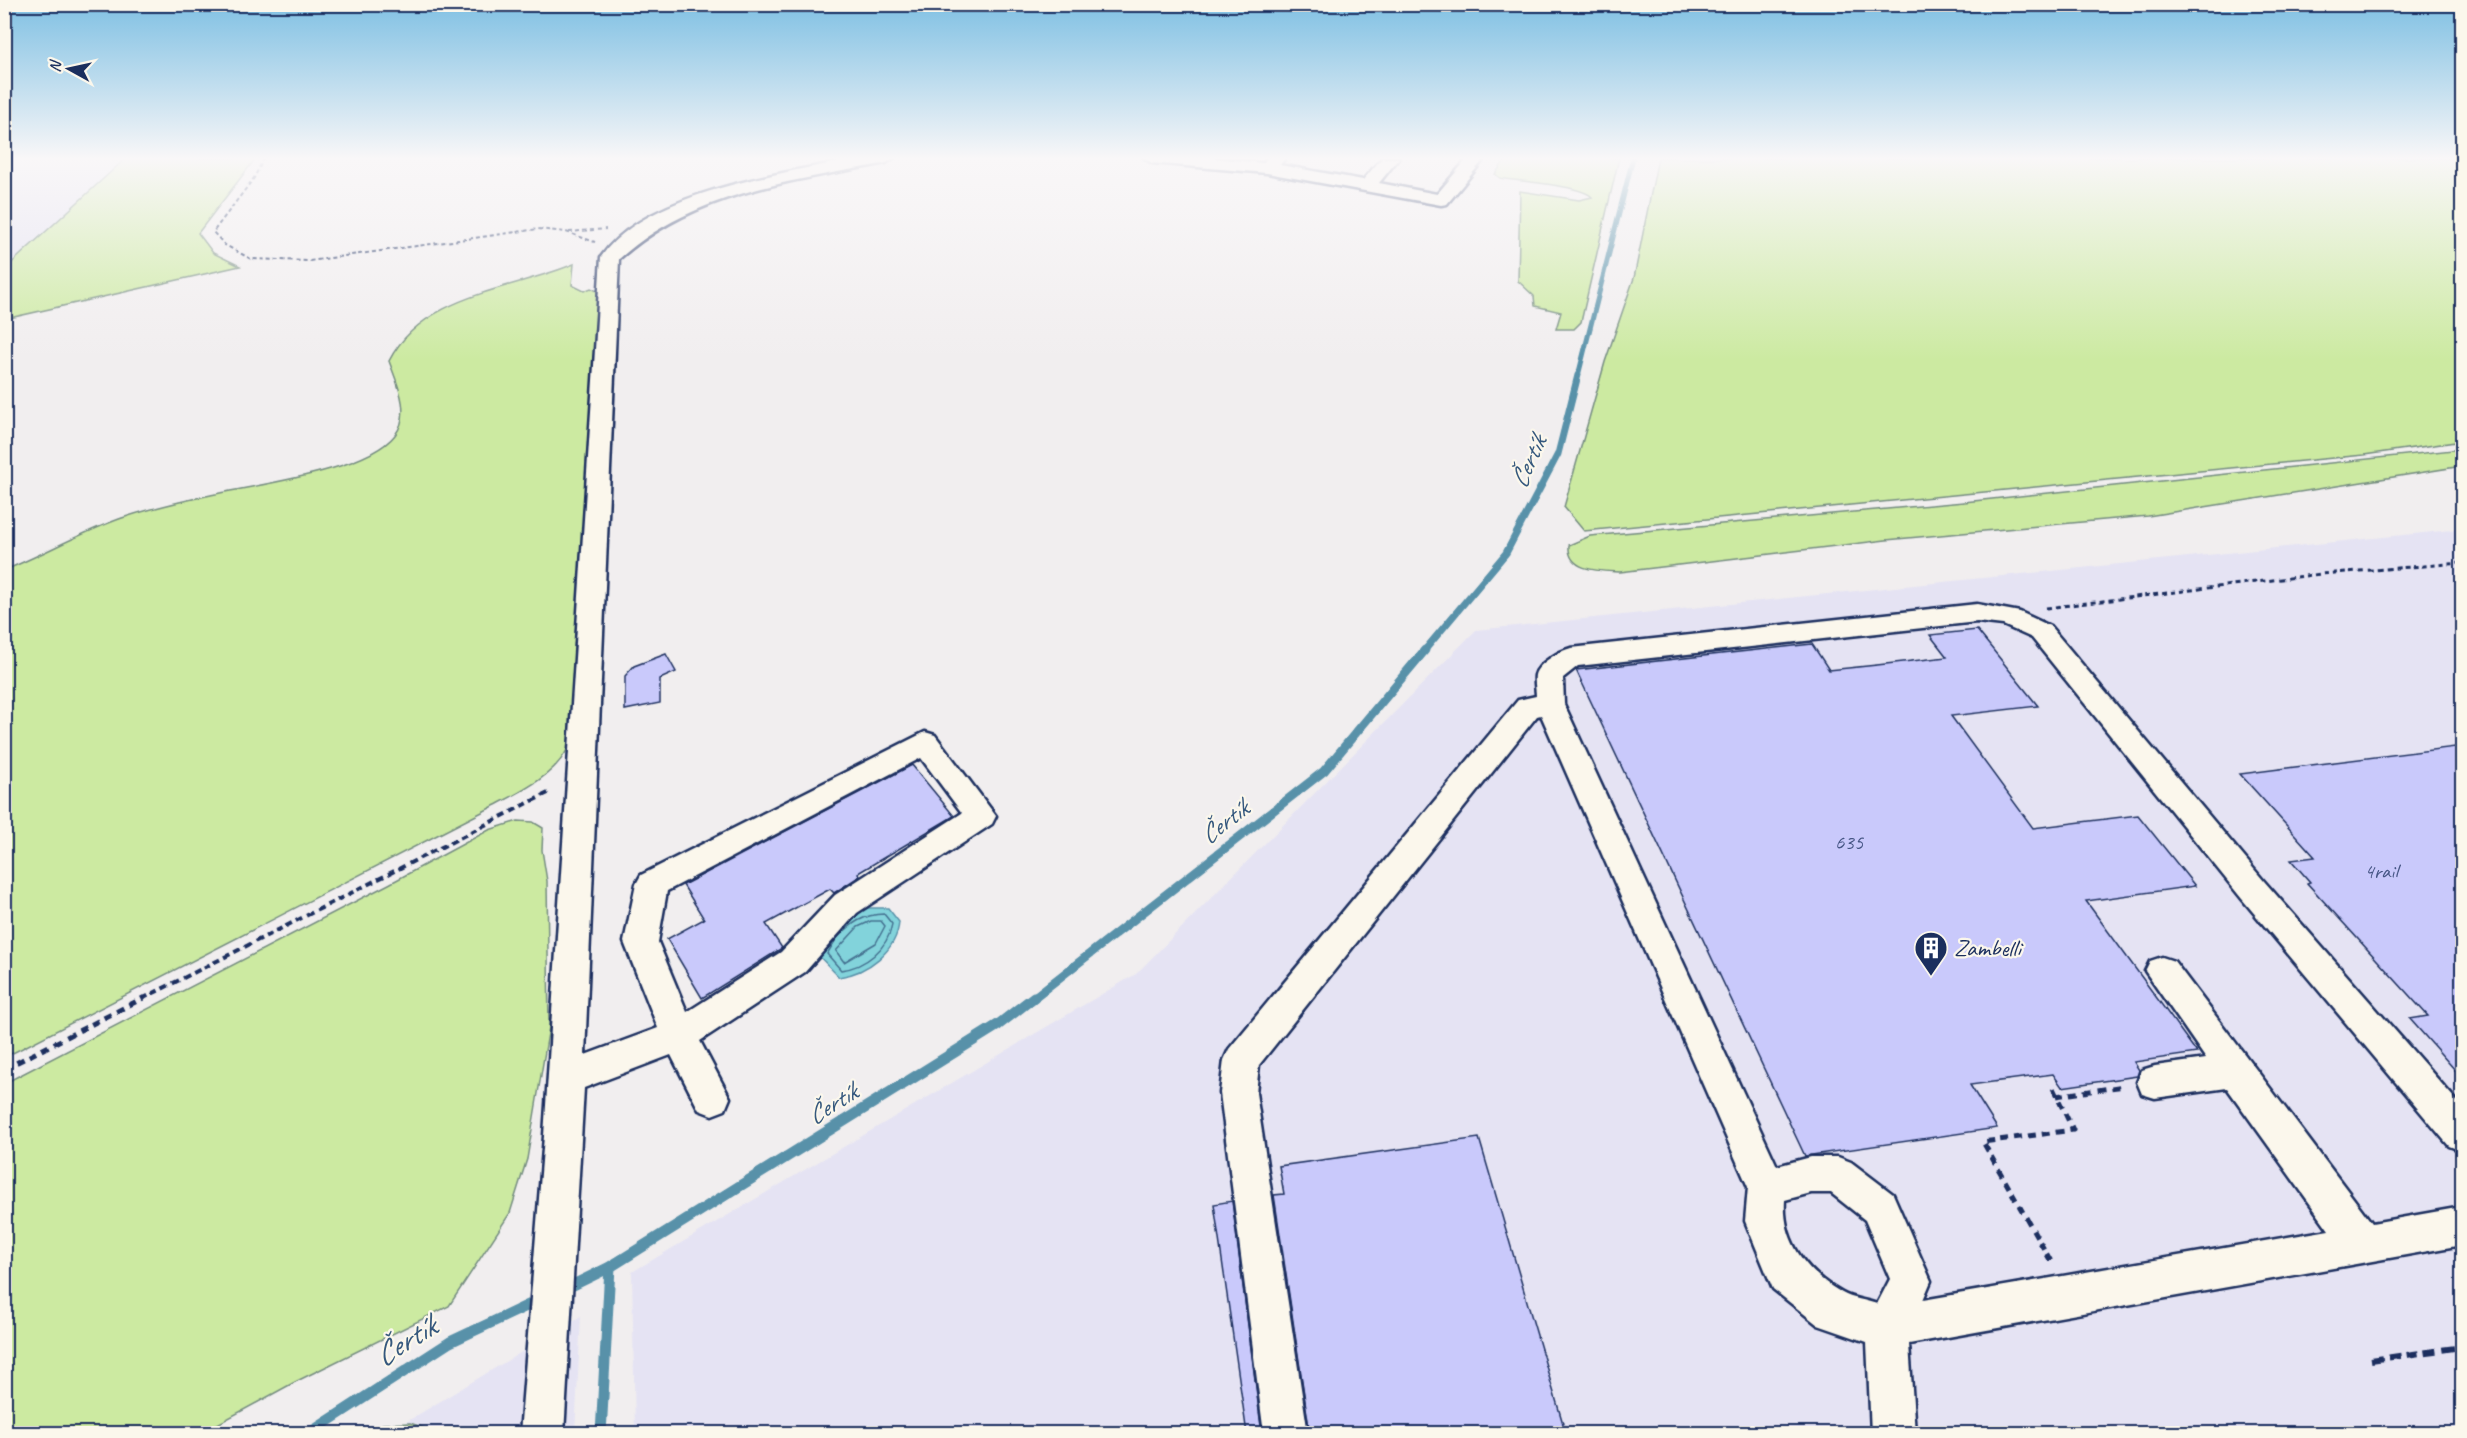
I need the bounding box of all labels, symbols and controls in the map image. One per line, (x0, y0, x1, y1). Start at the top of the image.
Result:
north arrow (39, 39, 99, 99)
text: N (45, 58, 66, 73)
water label: Čertík (1502, 427, 1556, 493)
water label: Čertík (1193, 790, 1259, 851)
house number: 635 (1835, 829, 1865, 855)
house number: 4rail (2364, 858, 2401, 884)
building icon: Zambelli (1913, 930, 1949, 977)
place label: Zambelli (1954, 933, 2024, 963)
water label: Čertík (801, 1073, 867, 1132)
water label: Čertík (366, 1303, 448, 1376)

